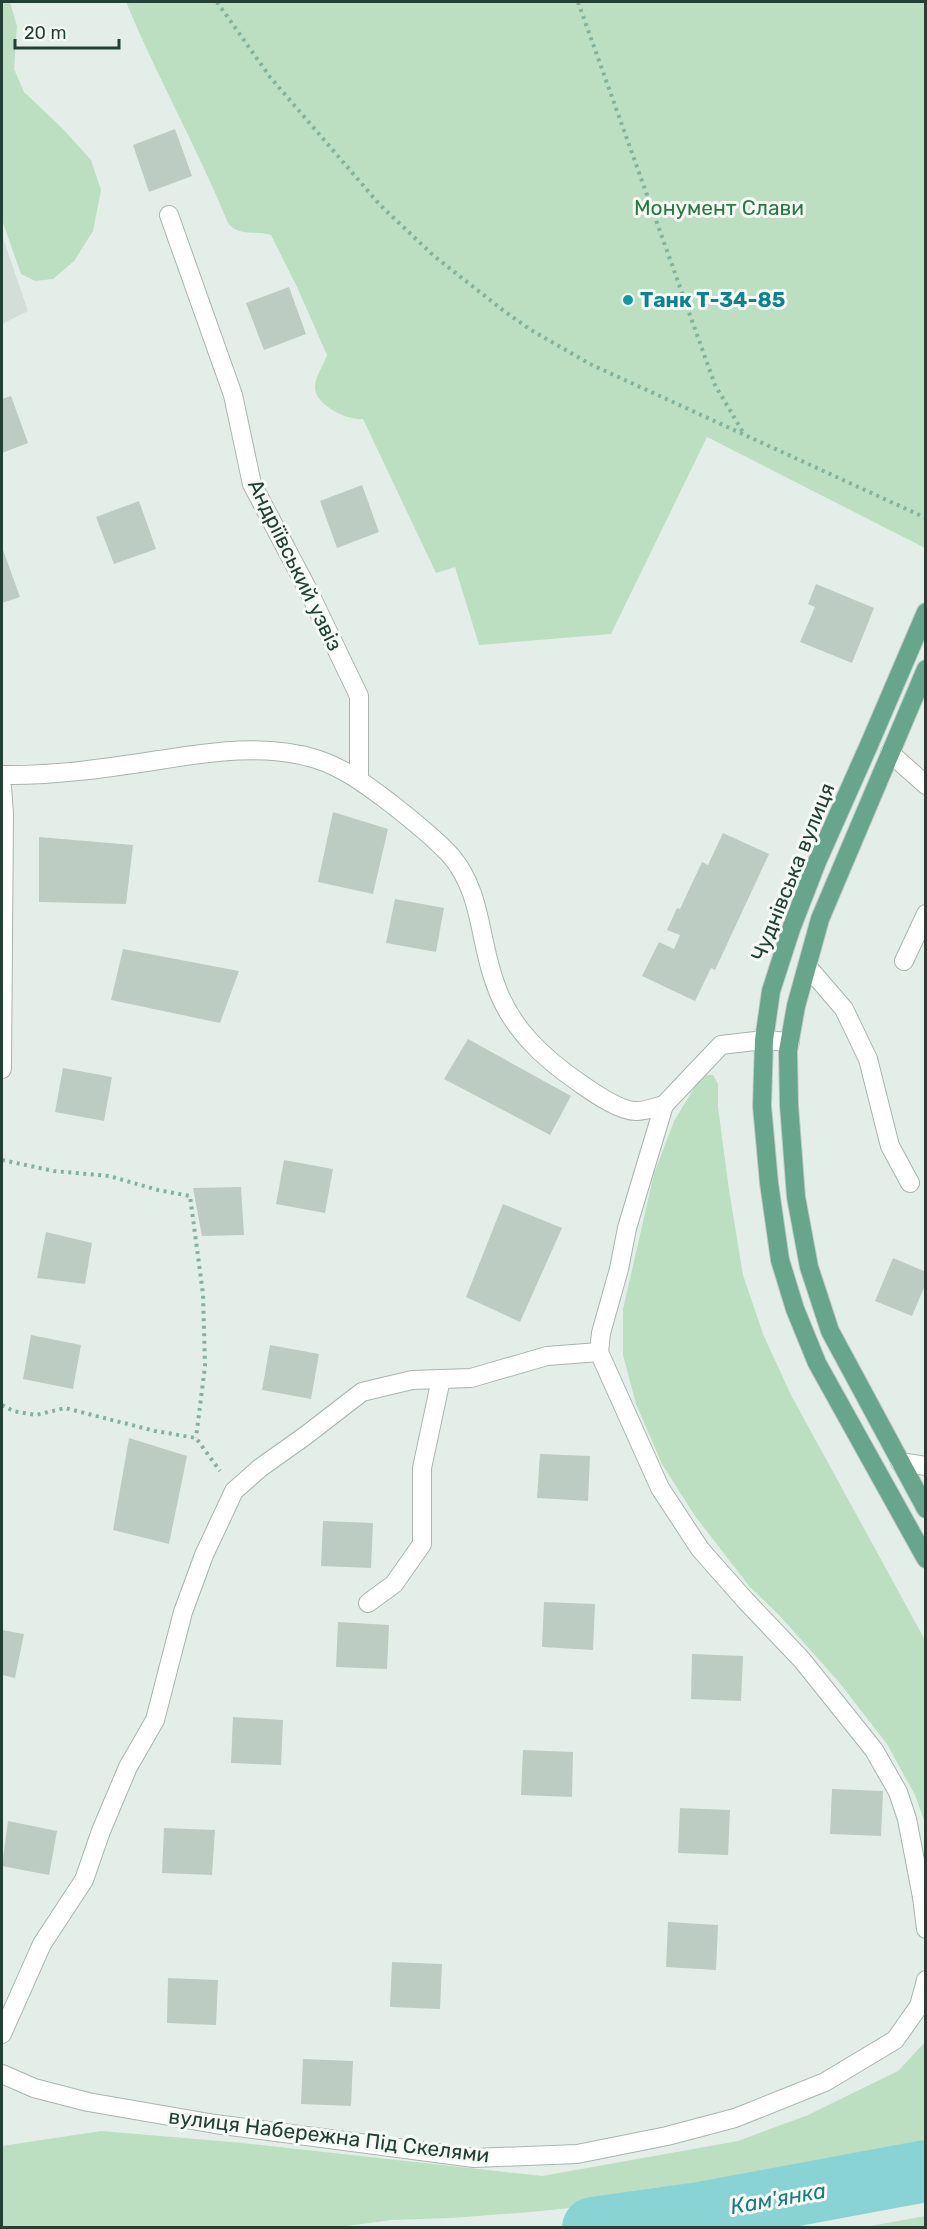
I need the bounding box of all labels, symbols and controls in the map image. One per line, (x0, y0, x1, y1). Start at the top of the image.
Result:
scale bar (15, 12, 118, 50)
text: 20 m (24, 22, 66, 44)
park label: Монумент Слави (634, 195, 804, 220)
place label: Танк Т-34-85 (640, 287, 785, 312)
marker: Танк Т-34-85 (621, 293, 635, 307)
street label: Андріївський узвіз (243, 475, 348, 655)
street label: Чуднівська вулиця (745, 779, 840, 964)
street label: вулиця Набережна Під Скелями (167, 2103, 491, 2168)
water label: Кам'янка (728, 2177, 828, 2220)

